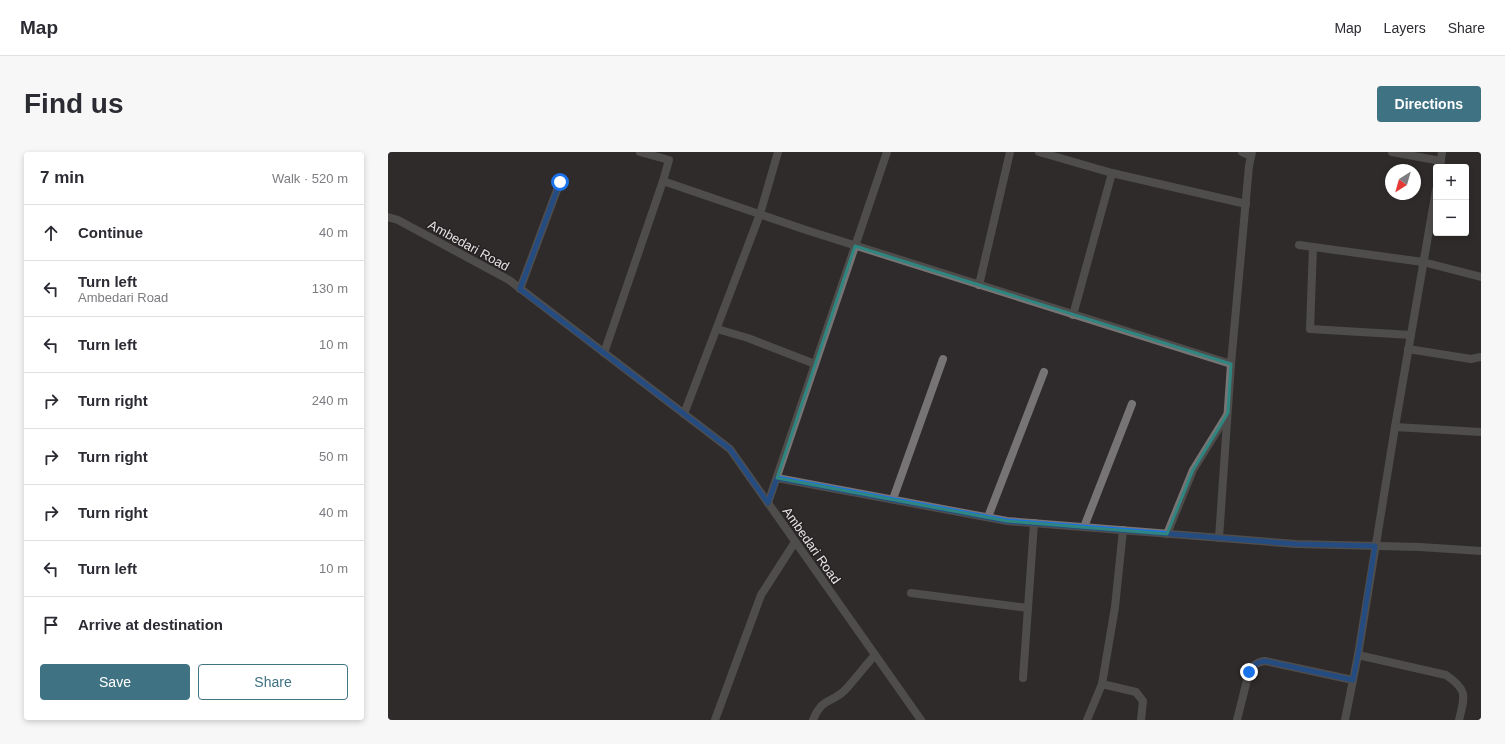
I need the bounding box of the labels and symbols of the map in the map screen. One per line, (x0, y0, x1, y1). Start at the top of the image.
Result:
north arrow (1385, 164, 1421, 200)
route start (551, 173, 569, 191)
street label: Ambedari Road (426, 217, 512, 274)
street label: Ambedari Road (780, 504, 844, 587)
route end (1240, 663, 1258, 681)

